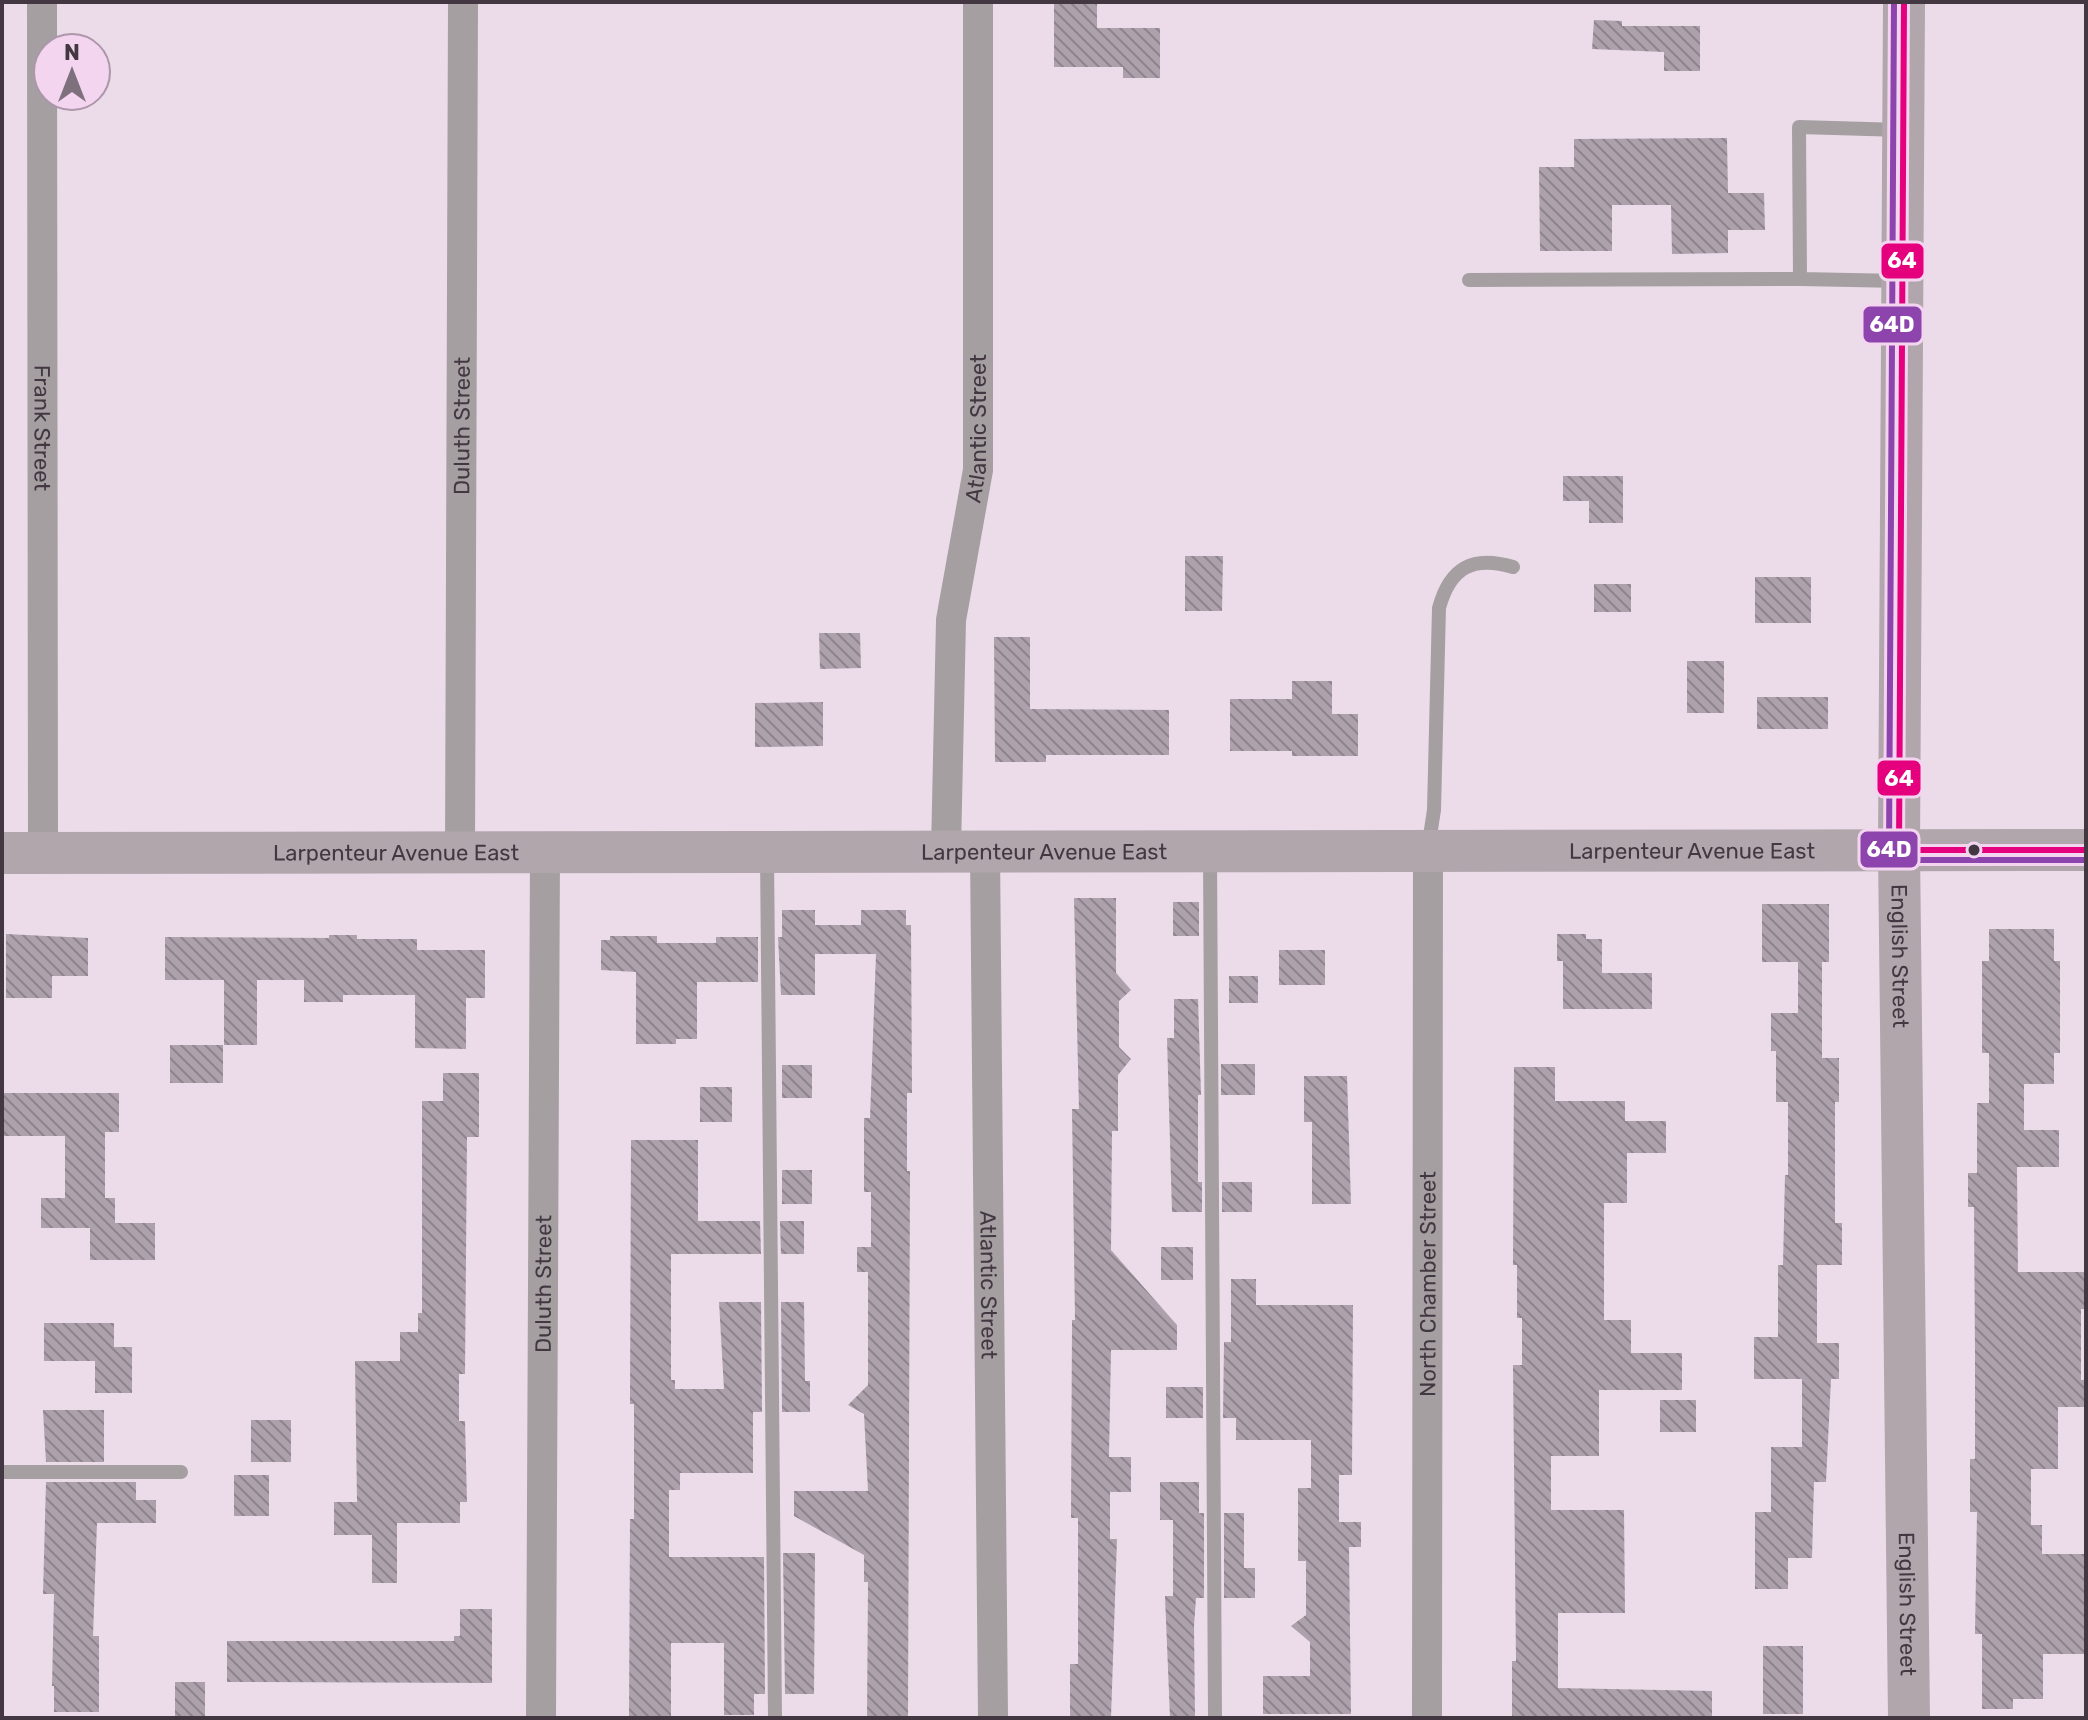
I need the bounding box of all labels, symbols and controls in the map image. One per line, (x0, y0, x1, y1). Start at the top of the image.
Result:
north arrow (32, 32, 112, 112)
text: N (64, 39, 80, 66)
line badge: 64 (1880, 242, 1925, 280)
text: 64 (1887, 247, 1917, 274)
line badge: 64D (1862, 305, 1923, 344)
text: 64D (1869, 311, 1915, 338)
street label: Atlantic Street (959, 354, 992, 505)
street label: Duluth Street (448, 357, 476, 495)
street label: Frank Street (28, 365, 56, 492)
line badge: 64 (1876, 759, 1922, 797)
text: 64 (1884, 765, 1914, 792)
line badge: 64D (1859, 830, 1919, 869)
text: 64D (1866, 836, 1912, 863)
street label: Larpenteur Avenue East (1569, 837, 1816, 865)
street label: Larpenteur Avenue East (921, 838, 1168, 866)
street label: Larpenteur Avenue East (273, 839, 520, 867)
unlabelled marker (1966, 842, 1982, 858)
street label: English Street (1885, 884, 1914, 1029)
street label: North Chamber Street (1414, 1171, 1442, 1397)
street label: Atlantic Street (974, 1211, 1003, 1360)
street label: Duluth Street (530, 1215, 557, 1353)
street label: English Street (1893, 1532, 1922, 1677)

